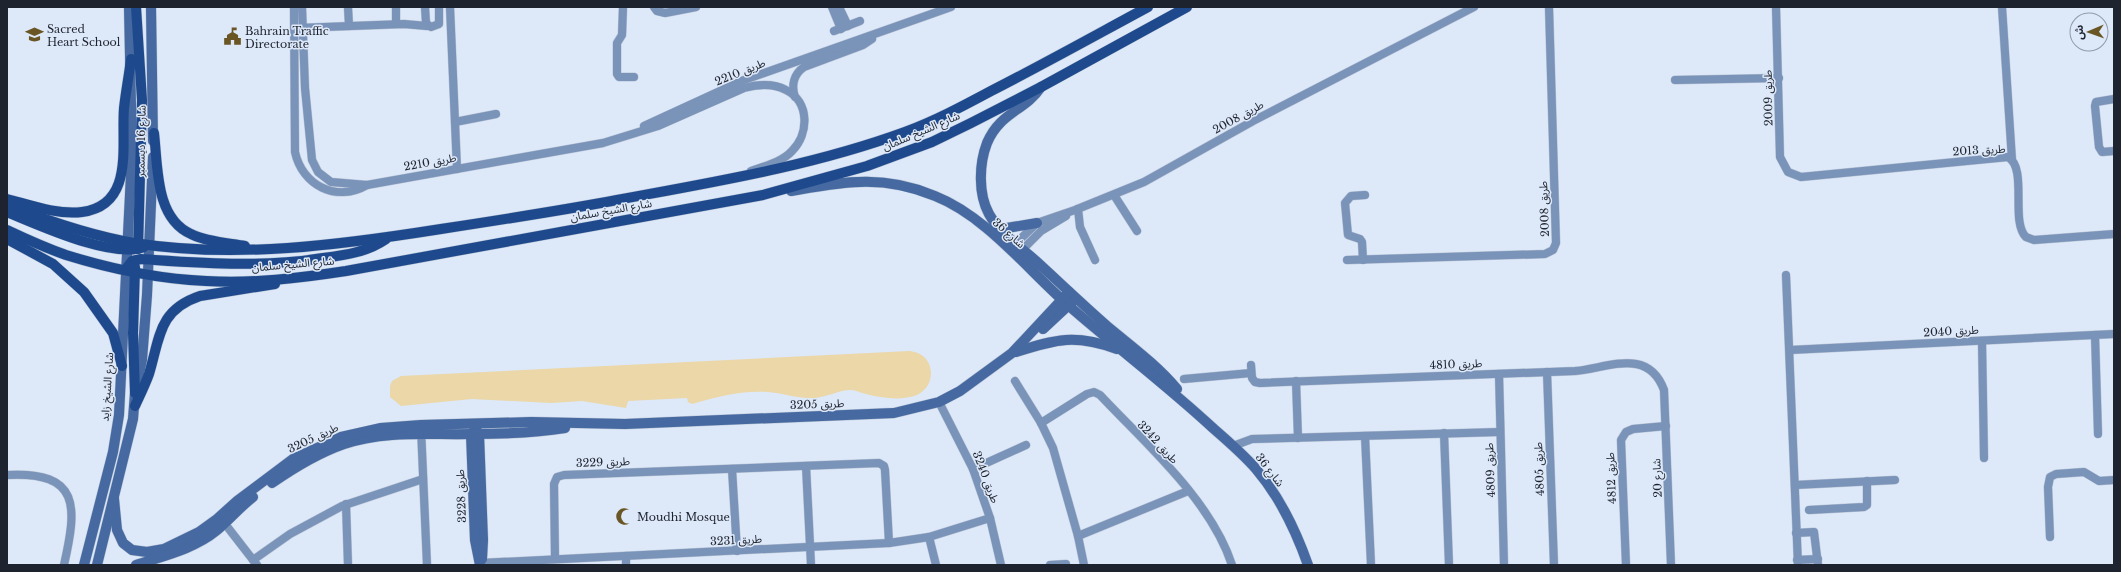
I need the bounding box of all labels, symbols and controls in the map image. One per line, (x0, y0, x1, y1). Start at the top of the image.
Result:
north arrow (2069, 12, 2109, 52)
place label: Sacred Heart School (47, 22, 121, 49)
place label: Bahrain Traffic Directorate (245, 24, 329, 51)
school or university icon: Sacred Heart School (24, 25, 44, 45)
text: ش (2072, 25, 2086, 40)
public building icon: Bahrain Traffic Directorate (222, 27, 242, 47)
street label: طريق 2210 (713, 56, 767, 88)
street label: طريق 2009 (1761, 70, 1776, 126)
street label: طريق 2008 (1210, 97, 1266, 137)
street label: شارع 16 ديسمبر (133, 104, 150, 178)
street label: شارع الشيخ سلمان (880, 108, 963, 155)
street label: طريق 2013 (1952, 142, 2006, 158)
street label: طريق 2210 (403, 150, 457, 174)
street label: طريق 2008 (1536, 181, 1552, 237)
street label: شارع الشيخ سلمان (569, 196, 654, 225)
street label: شارع 36 (989, 215, 1028, 252)
street label: شارع الشيخ سلمان (251, 253, 335, 276)
street label: طريق 2040 (1923, 323, 1979, 340)
street label: شارع الشيخ زايد (98, 352, 117, 422)
street label: طريق 4810 (1429, 356, 1483, 372)
street label: طريق 3205 (790, 396, 844, 412)
street label: طريق 3242 (1135, 418, 1181, 466)
street label: طريق 3205 (285, 420, 341, 456)
street label: طريق 4809 (1482, 442, 1498, 498)
street label: طريق 4805 (1531, 442, 1547, 496)
street label: طريق 3240 (970, 449, 1002, 505)
street label: شارع 36 (1252, 451, 1288, 490)
street label: طريق 4812 (1603, 452, 1619, 504)
street label: طريق 3229 (576, 454, 630, 470)
street label: شارع 20 (1649, 458, 1666, 498)
street label: طريق 3228 (453, 469, 469, 523)
mosque icon: Moudhi Mosque (614, 507, 634, 527)
place label: Moudhi Mosque (637, 510, 730, 524)
street label: طريق 3231 (710, 532, 762, 548)

